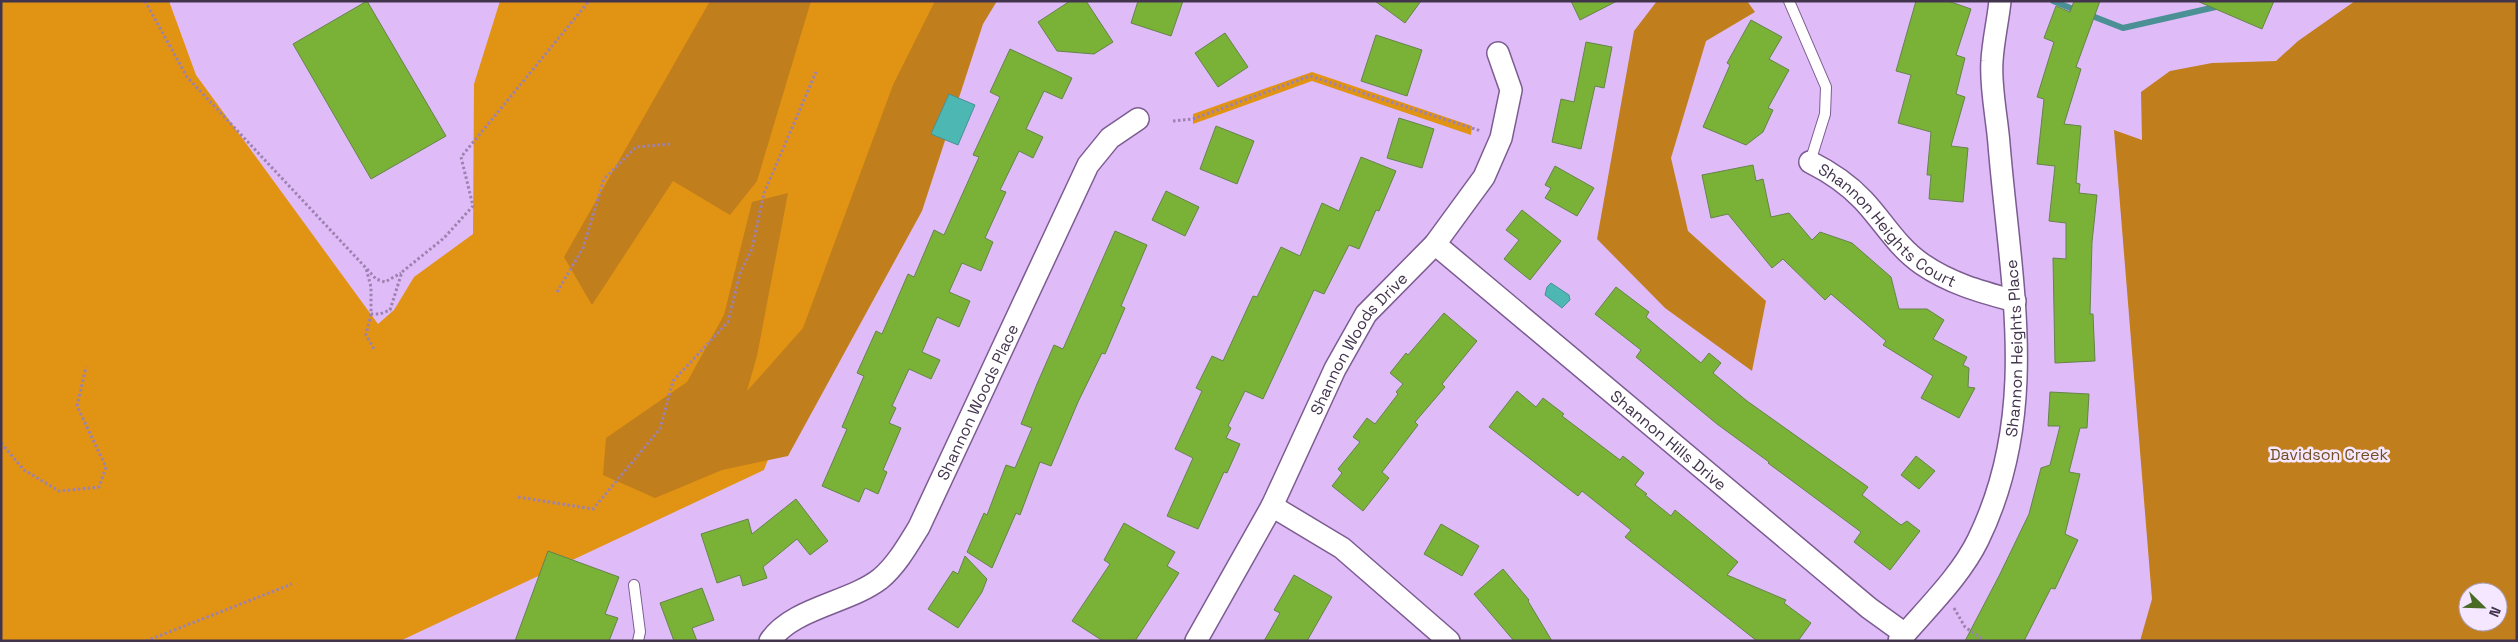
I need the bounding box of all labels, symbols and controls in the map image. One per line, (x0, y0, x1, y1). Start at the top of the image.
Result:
street label: Shannon Heights Court (1815, 159, 1959, 292)
street label: Shannon Heights Place (2001, 259, 2027, 438)
street label: Shannon Woods Drive (1305, 268, 1412, 418)
street label: Shannon Woods Place (932, 321, 1023, 484)
street label: Shannon Hills Drive (1606, 386, 1731, 495)
park label: Davidson Creek (2270, 444, 2388, 465)
north arrow (2458, 582, 2508, 632)
text: N (2485, 604, 2505, 620)

